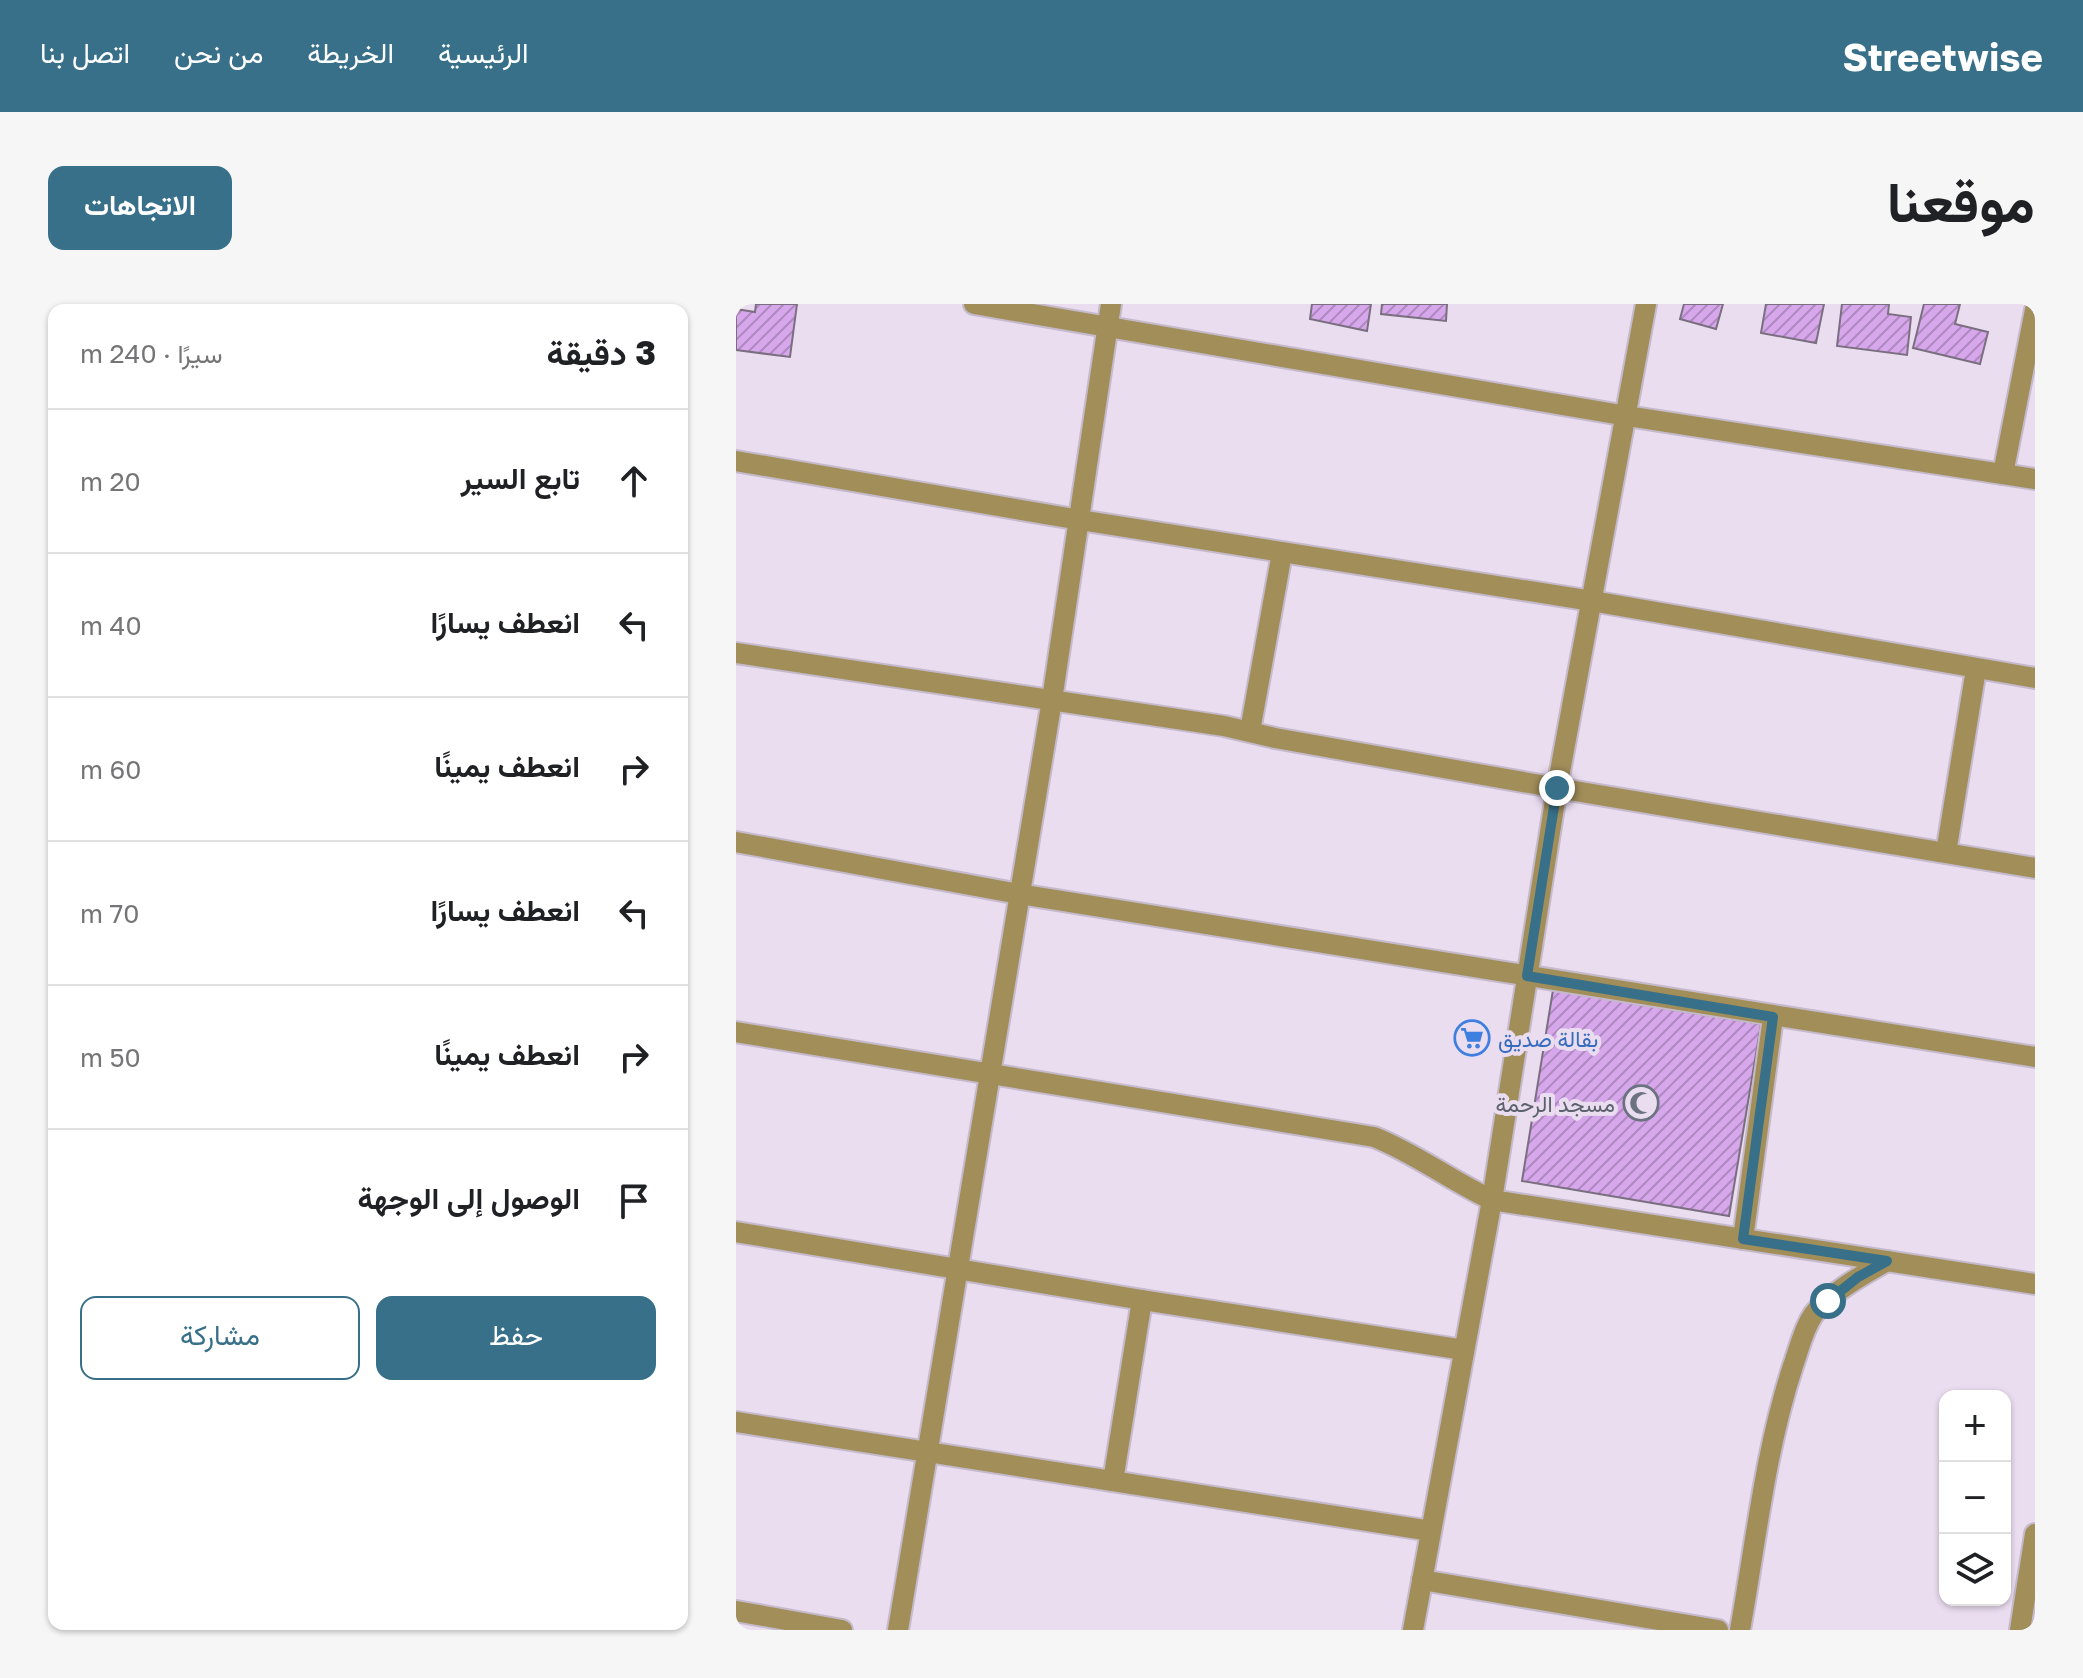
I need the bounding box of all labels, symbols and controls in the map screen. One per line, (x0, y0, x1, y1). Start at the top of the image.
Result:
text: Streetwise (1843, 34, 2043, 79)
text: اتصل بنا (40, 36, 130, 69)
text: من نحن (174, 36, 263, 69)
text: الخريطة (307, 36, 394, 69)
text: الرئيسية (438, 36, 528, 69)
button: الاتجاهات (48, 166, 232, 250)
text: موقعنا (1887, 167, 2035, 234)
text: 3 دقيقة (547, 332, 656, 372)
text: سيرًا · 240 m (80, 338, 223, 369)
icon: ahead (612, 459, 656, 503)
text: تابع السير (461, 460, 580, 496)
text: 20 m (80, 466, 141, 497)
icon: left (612, 603, 656, 647)
text: انعطف يسارًا (431, 604, 580, 640)
text: 40 m (80, 610, 142, 641)
icon: right (612, 747, 656, 791)
text: انعطف يمينًا (434, 748, 580, 784)
text: 60 m (80, 754, 141, 785)
route end (1539, 770, 1575, 806)
icon: left (612, 891, 656, 935)
text: انعطف يسارًا (431, 892, 580, 928)
text: 70 m (80, 898, 139, 929)
supermarket icon: بقالة صديق (1453, 1019, 1491, 1057)
place label: بقالة صديق (1498, 1025, 1598, 1053)
icon: right (612, 1035, 656, 1079)
text: انعطف يمينًا (434, 1036, 580, 1072)
text: 50 m (80, 1042, 141, 1073)
mosque icon: مسجد الرحمة (1622, 1084, 1660, 1122)
place label: مسجد الرحمة (1496, 1090, 1615, 1118)
icon: arrive (612, 1179, 656, 1223)
text: الوصول إلى الوجهة (358, 1180, 580, 1216)
route start (1810, 1283, 1846, 1319)
button: مشاركة (80, 1296, 360, 1380)
button: حفظ (376, 1296, 656, 1380)
map controls (1939, 1390, 2011, 1606)
button: + (1939, 1390, 2011, 1462)
button: − (1939, 1462, 2011, 1534)
button: layers (1939, 1534, 2011, 1606)

